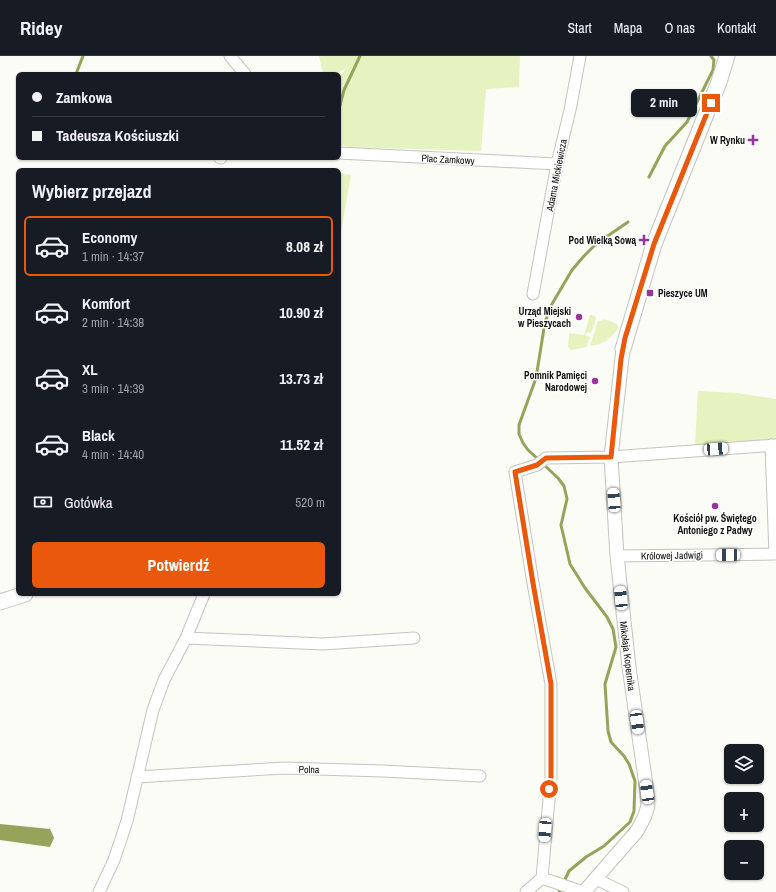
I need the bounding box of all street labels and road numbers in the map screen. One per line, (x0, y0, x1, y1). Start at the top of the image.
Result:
street label: Adama Mickiewicza (543, 137, 570, 213)
street label: Plac Zamkowy (421, 152, 476, 167)
street label: Królowej Jadwigi (641, 548, 703, 563)
street label: Mikołaja Kopernika (617, 620, 638, 692)
street label: Polna (298, 763, 320, 776)

